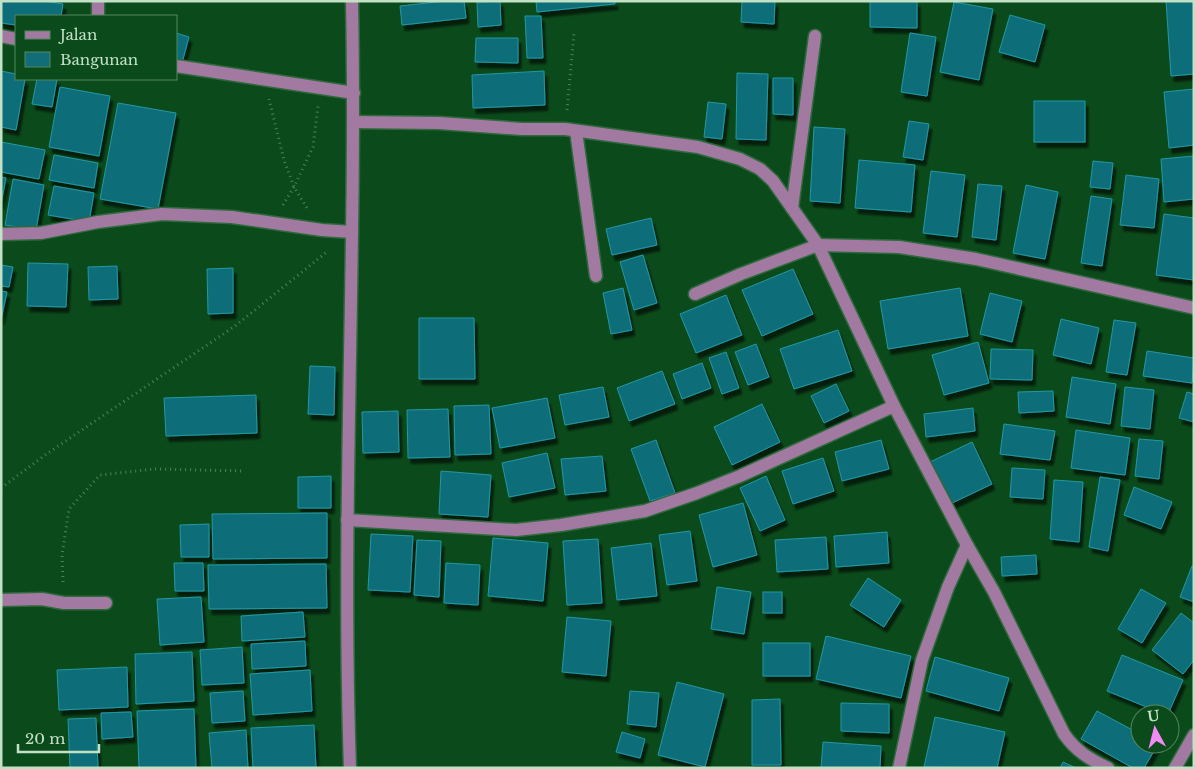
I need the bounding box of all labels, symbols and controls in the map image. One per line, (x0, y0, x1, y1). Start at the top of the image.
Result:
legend (15, 15, 178, 80)
text: Jalan (58, 25, 97, 44)
text: Bangunan (60, 50, 138, 69)
north arrow (1130, 704, 1180, 754)
text: U (1146, 706, 1161, 726)
scale bar (18, 722, 99, 754)
text: 20 m (25, 729, 65, 748)

